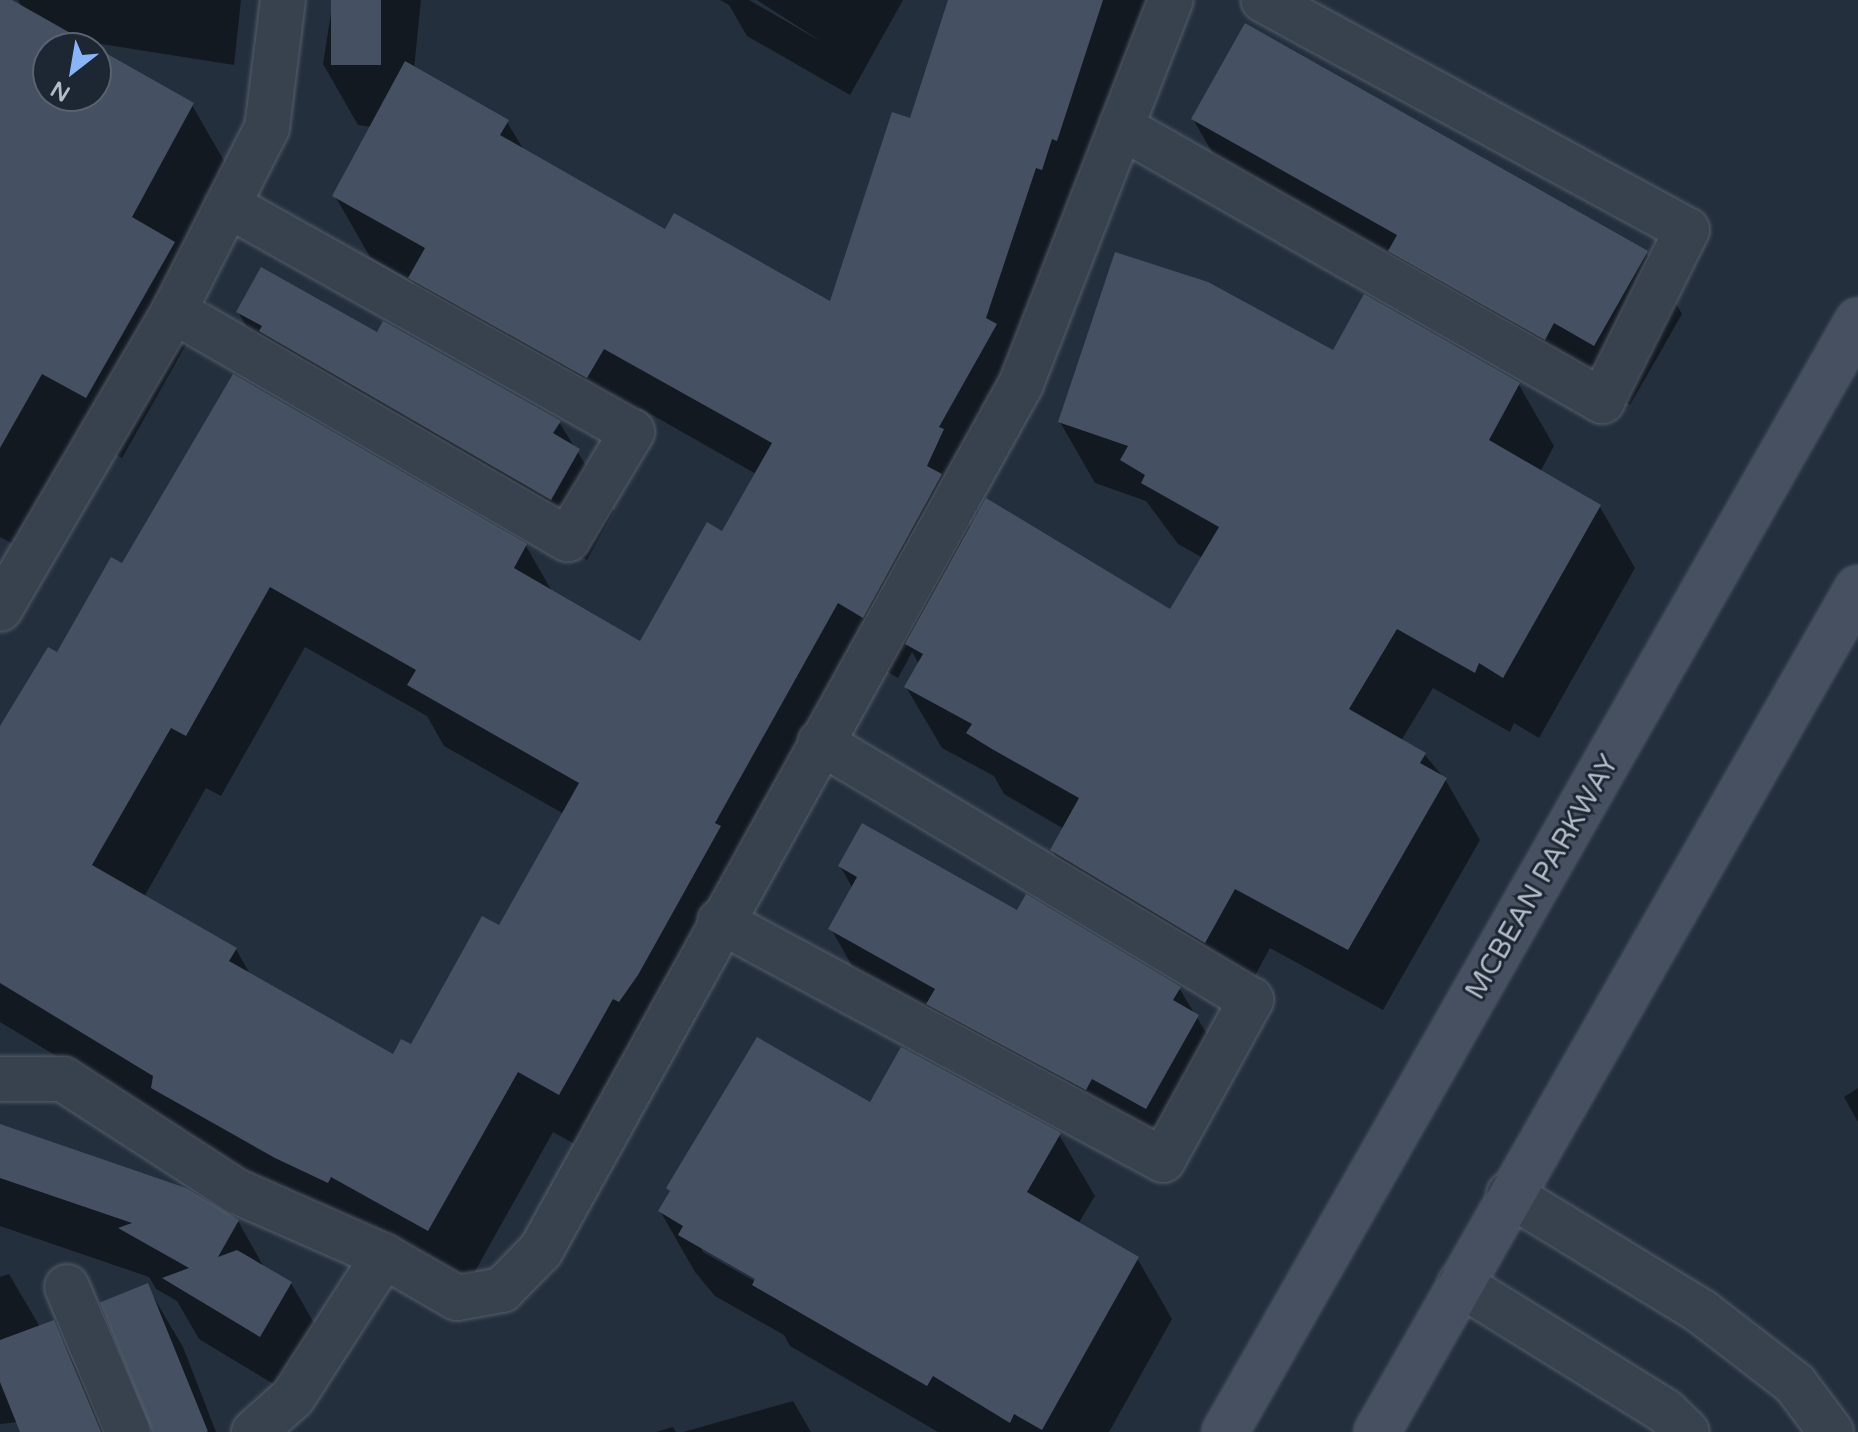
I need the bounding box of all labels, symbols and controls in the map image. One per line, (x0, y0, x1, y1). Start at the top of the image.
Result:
north arrow (32, 32, 112, 112)
text: N (46, 75, 75, 107)
street label: MCBEAN PARKWAY (1458, 749, 1626, 1005)

